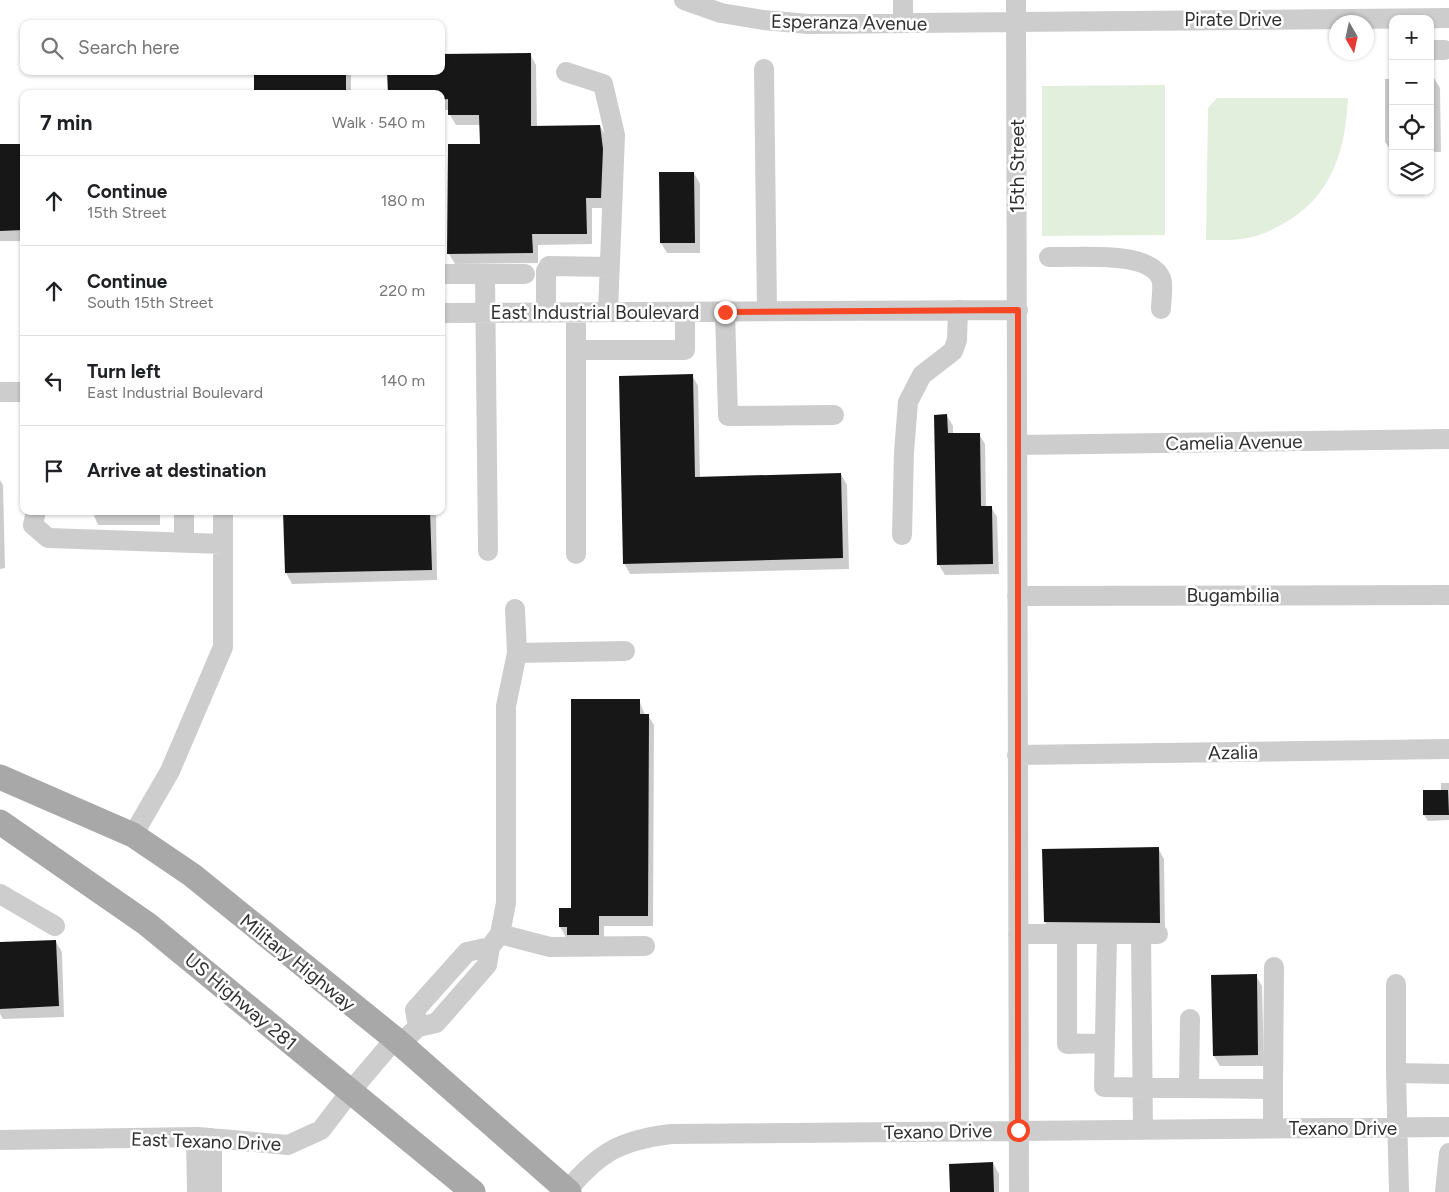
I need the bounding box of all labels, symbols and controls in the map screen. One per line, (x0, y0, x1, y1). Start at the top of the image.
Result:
street label: Pirate Drive (1184, 8, 1282, 31)
street label: Esperanza Avenue (771, 10, 927, 35)
north arrow (1329, 15, 1374, 60)
map controls (1389, 15, 1434, 195)
button: + (1389, 15, 1434, 60)
search box (20, 20, 445, 75)
icon: search (38, 34, 66, 62)
text: Search here (78, 36, 180, 59)
button: − (1389, 60, 1434, 105)
button: locate (1389, 105, 1434, 150)
text: 7 min (40, 110, 92, 135)
text: Walk · 540 m (332, 113, 425, 132)
street label: 15th Street (1006, 119, 1029, 213)
button: layers (1389, 150, 1434, 195)
text: Continue (87, 180, 167, 203)
icon: ahead (40, 187, 68, 215)
text: 180 m (381, 191, 425, 210)
text: 15th Street (87, 203, 167, 222)
text: Continue (87, 270, 167, 293)
icon: ahead (40, 277, 68, 305)
text: 220 m (379, 281, 425, 300)
text: South 15th Street (87, 293, 214, 312)
street label: East Industrial Boulevard (490, 301, 700, 324)
route end (714, 301, 737, 324)
text: Turn left (87, 360, 161, 383)
icon: left (40, 367, 68, 395)
text: 140 m (381, 371, 425, 390)
text: East Industrial Boulevard (87, 383, 263, 402)
street label: Camelia Avenue (1165, 430, 1303, 455)
icon: arrive (40, 457, 68, 485)
text: Arrive at destination (87, 459, 266, 482)
street label: Bugambilia (1186, 584, 1280, 607)
street label: Azalia (1208, 741, 1258, 764)
street label: Military Highway (235, 909, 360, 1016)
street label: US Highway 281 (180, 948, 301, 1055)
street label: Texano Drive (1289, 1117, 1397, 1140)
street label: Texano Drive (884, 1119, 992, 1144)
route start (1007, 1119, 1030, 1142)
street label: East Texano Drive (131, 1127, 281, 1156)

